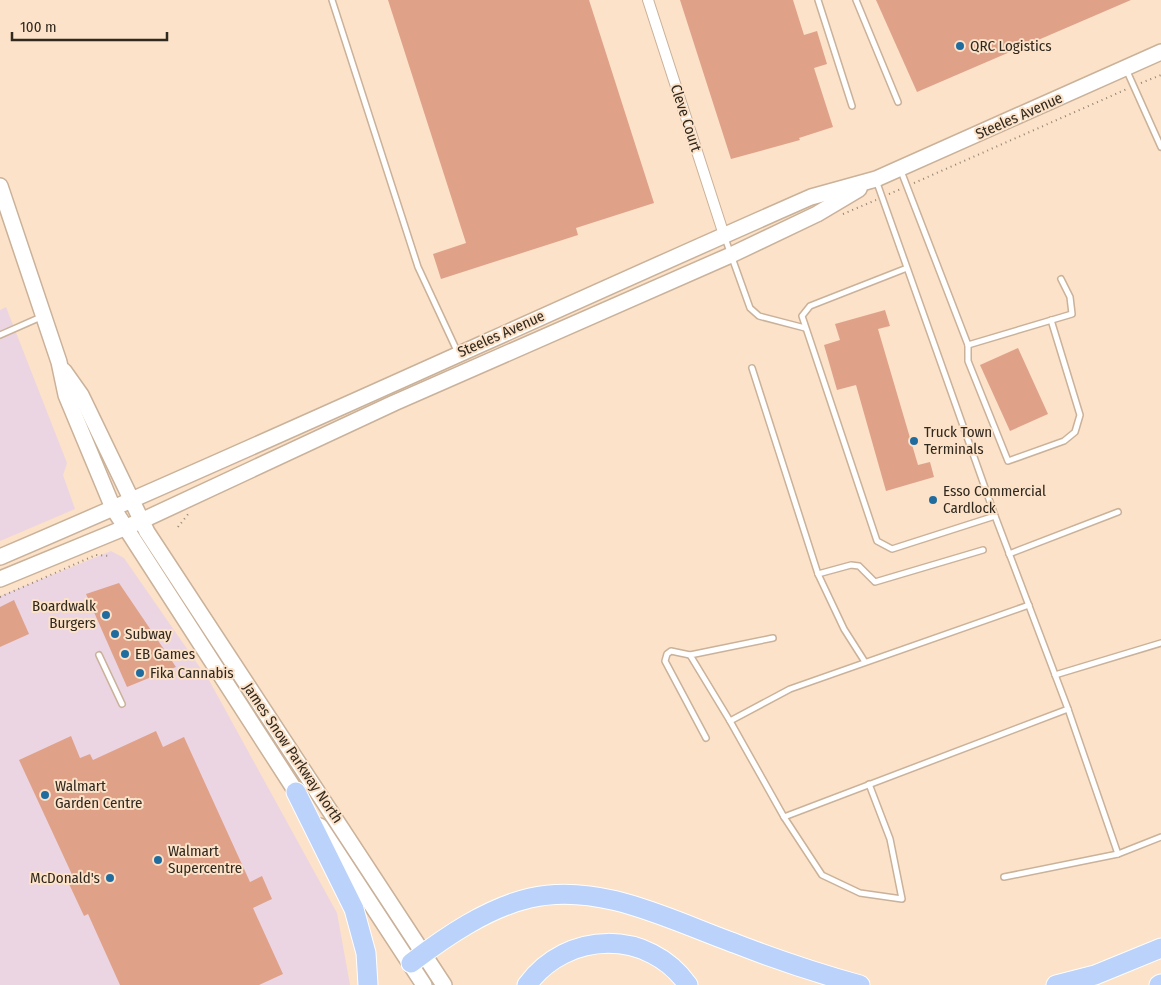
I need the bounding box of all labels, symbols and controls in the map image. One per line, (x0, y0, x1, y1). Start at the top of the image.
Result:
scale bar (12, 10, 168, 42)
text: 100 m (20, 18, 57, 36)
place label: QRC Logistics (970, 37, 1052, 55)
marker: QRC Logistics (954, 40, 966, 52)
street label: Cleve Court (667, 82, 705, 154)
street label: Steeles Avenue (973, 89, 1065, 143)
street label: Steeles Avenue (455, 307, 547, 361)
place label: Truck Town Terminals (924, 423, 992, 458)
marker: Truck Town Terminals (908, 435, 920, 447)
place label: Esso Commercial Cardlock (943, 482, 1046, 517)
marker: Esso Commercial Cardlock (927, 494, 939, 506)
place label: Boardwalk Burgers (32, 597, 96, 632)
marker: Boardwalk Burgers (100, 609, 112, 621)
place label: Subway (125, 625, 172, 643)
marker: Subway (109, 628, 121, 640)
place label: EB Games (135, 645, 195, 663)
marker: EB Games (119, 648, 131, 660)
place label: Fika Cannabis (150, 664, 234, 682)
marker: Fika Cannabis (134, 667, 146, 679)
street label: James Snow Parkway North (239, 679, 347, 827)
place label: Walmart Garden Centre (55, 777, 142, 812)
marker: Walmart Garden Centre (39, 789, 51, 801)
place label: Walmart Supercentre (168, 842, 242, 877)
marker: Walmart Supercentre (152, 854, 164, 866)
place label: McDonald's (30, 869, 100, 887)
marker: McDonald's (104, 872, 116, 884)

